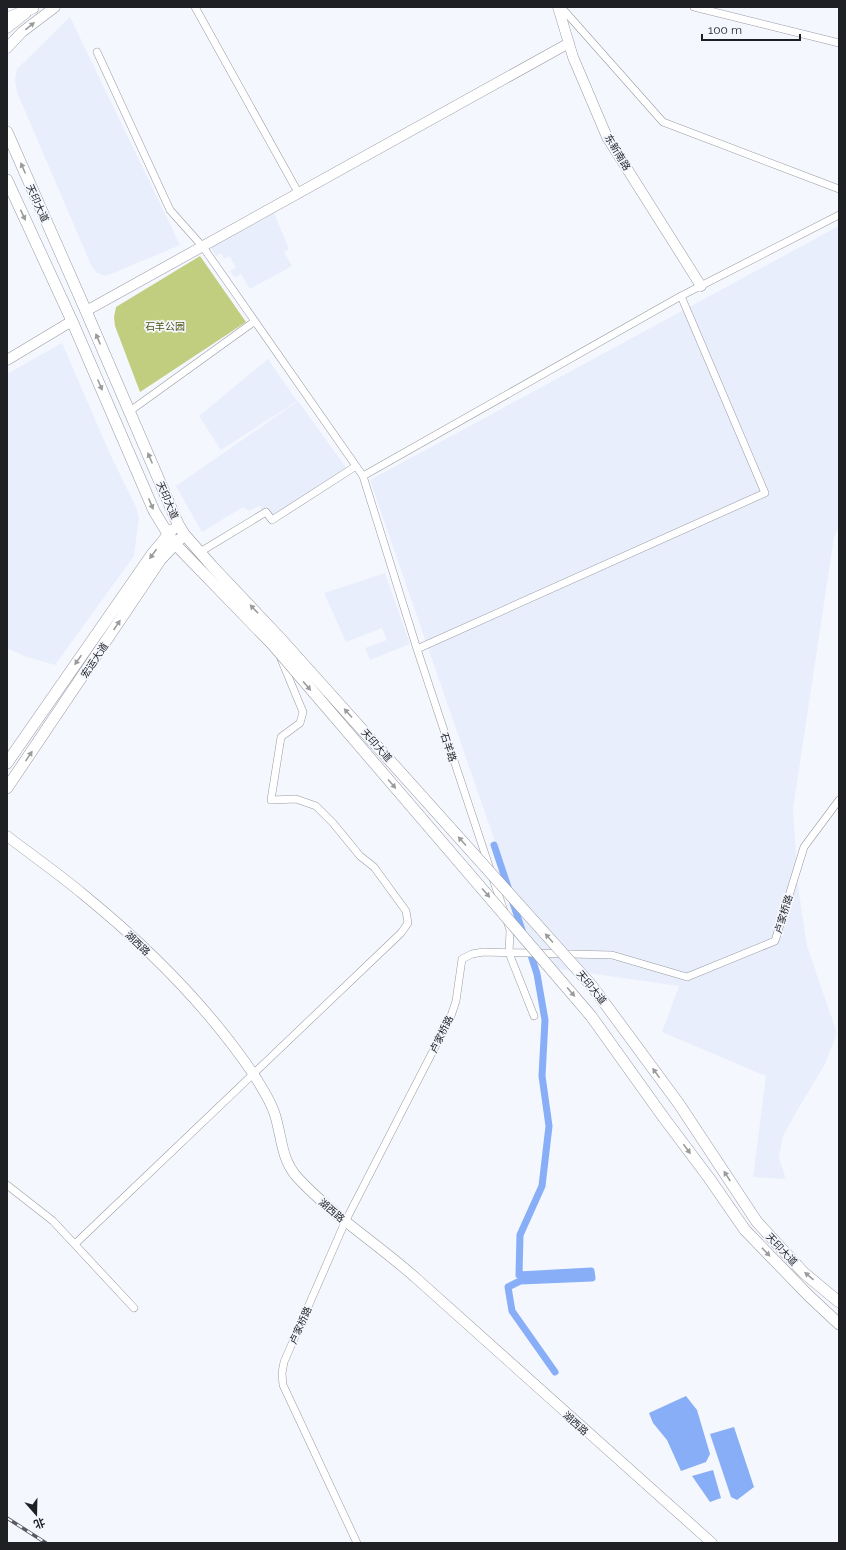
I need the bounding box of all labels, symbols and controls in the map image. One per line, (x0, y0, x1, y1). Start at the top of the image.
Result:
scale bar (702, 16, 800, 42)
one-way arrow (24, 22, 35, 31)
text: 100 m (708, 23, 742, 37)
street label: 东新南路 (603, 132, 633, 172)
one-way arrow (20, 163, 26, 174)
street label: 天印大道 (24, 183, 51, 224)
one-way arrow (20, 210, 26, 221)
park label: 石羊公园 (145, 321, 185, 332)
one-way arrow (95, 333, 101, 344)
one-way arrow (96, 379, 103, 391)
one-way arrow (147, 452, 153, 464)
street label: 天印大道 (155, 480, 180, 521)
one-way arrow (149, 499, 155, 511)
one-way arrow (148, 548, 157, 559)
one-way arrow (249, 604, 258, 614)
one-way arrow (113, 620, 121, 630)
street label: 宏运大道 (79, 641, 110, 680)
one-way arrow (74, 655, 82, 665)
one-way arrow (303, 680, 312, 691)
one-way arrow (343, 708, 352, 718)
street label: 天印大道 (359, 727, 394, 764)
street label: 石羊路 (439, 731, 458, 763)
one-way arrow (25, 751, 33, 761)
one-way arrow (388, 779, 397, 789)
one-way arrow (458, 836, 467, 846)
one-way arrow (481, 889, 490, 898)
street label: 卢家桥路 (772, 893, 795, 935)
street label: 湖西路 (123, 929, 152, 958)
one-way arrow (545, 933, 554, 943)
street label: 天印大道 (575, 968, 608, 1006)
one-way arrow (566, 987, 575, 997)
street label: 卢家桥路 (428, 1014, 455, 1055)
one-way arrow (652, 1068, 660, 1078)
one-way arrow (683, 1144, 691, 1154)
one-way arrow (723, 1171, 731, 1181)
street label: 湖西路 (317, 1196, 347, 1224)
street label: 天印大道 (764, 1231, 799, 1268)
one-way arrow (761, 1247, 771, 1257)
one-way arrow (804, 1272, 814, 1281)
street label: 卢家桥路 (287, 1305, 314, 1346)
street label: 湖西路 (561, 1409, 590, 1437)
north arrow (16, 1494, 56, 1534)
text: 北 (32, 1515, 47, 1531)

